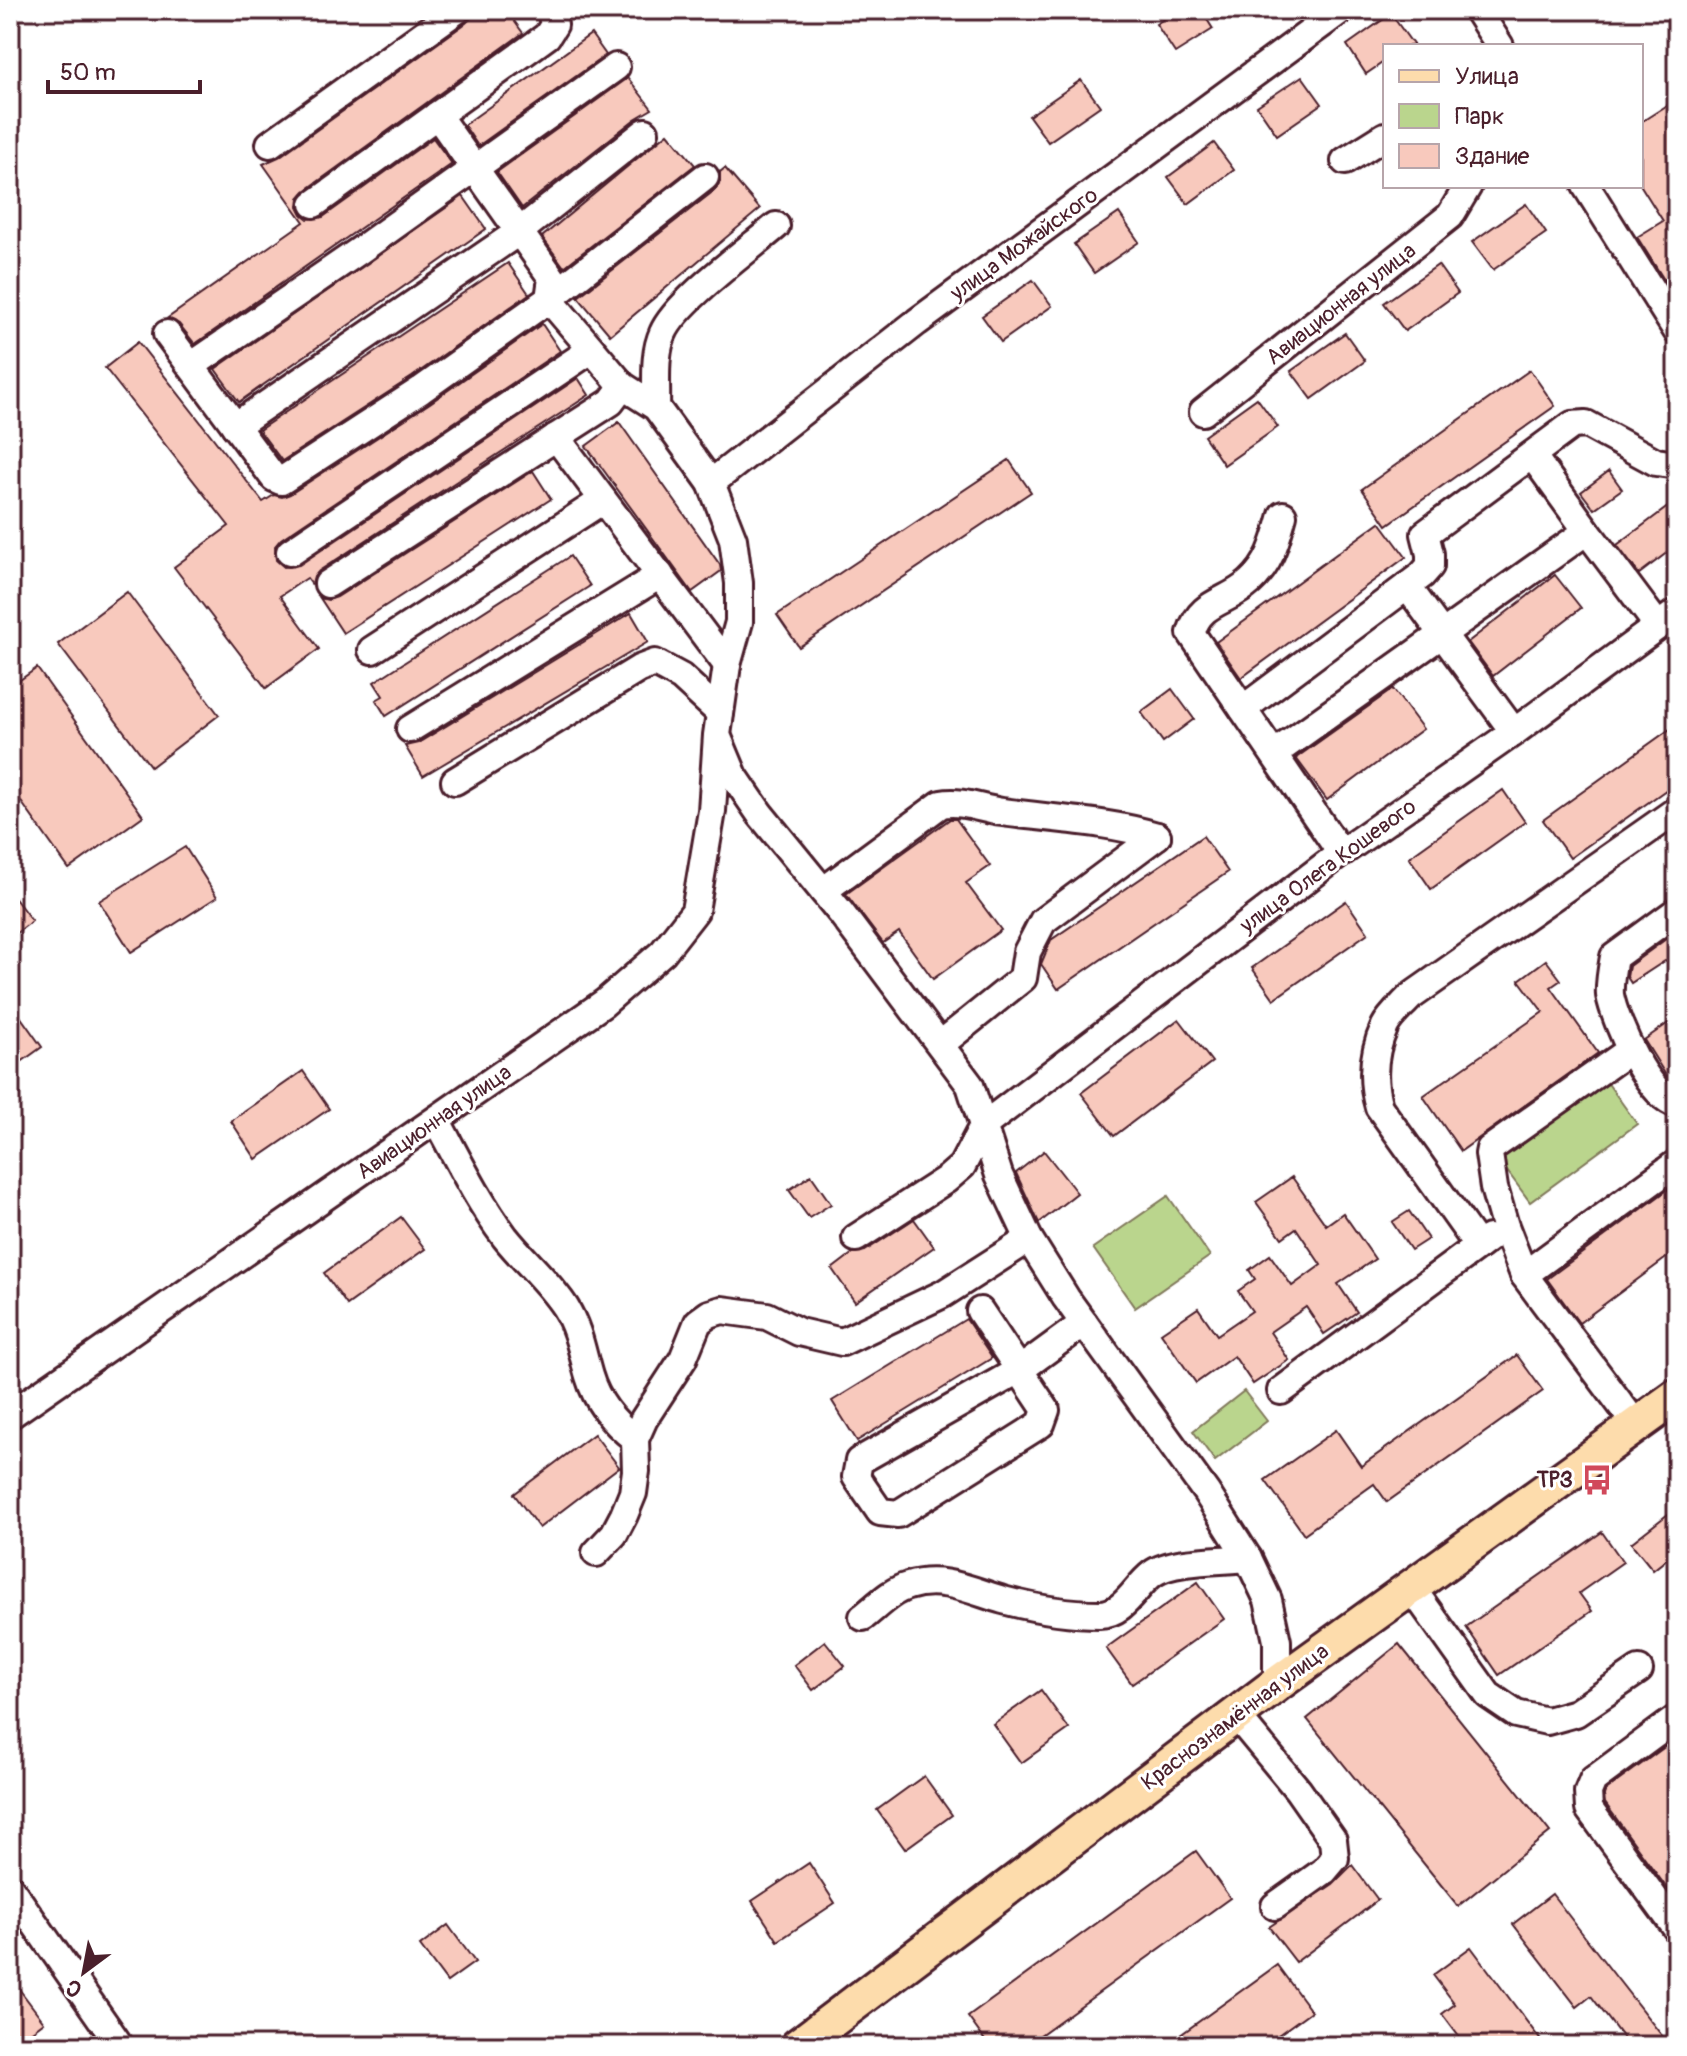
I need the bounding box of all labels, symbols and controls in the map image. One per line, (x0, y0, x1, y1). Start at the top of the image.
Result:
scale bar (48, 44, 200, 94)
legend (1383, 44, 1643, 188)
text: 50 m (60, 58, 116, 87)
text: Улица (1455, 62, 1519, 91)
text: Парк (1455, 102, 1504, 131)
text: Здание (1455, 142, 1530, 171)
street label: улица Можайского (944, 181, 1103, 308)
street label: Авиационная улица (1260, 237, 1422, 371)
street label: улица Олега Кошевого (1233, 792, 1422, 940)
street label: Авиационная улица (351, 1058, 517, 1186)
bus stop icon: ТРЗ (1580, 1463, 1614, 1497)
place label: ТРЗ (1536, 1466, 1573, 1494)
street label: Краснознамённая улица (1136, 1637, 1334, 1797)
north arrow (44, 1932, 124, 2012)
text: С (60, 1972, 87, 2004)

